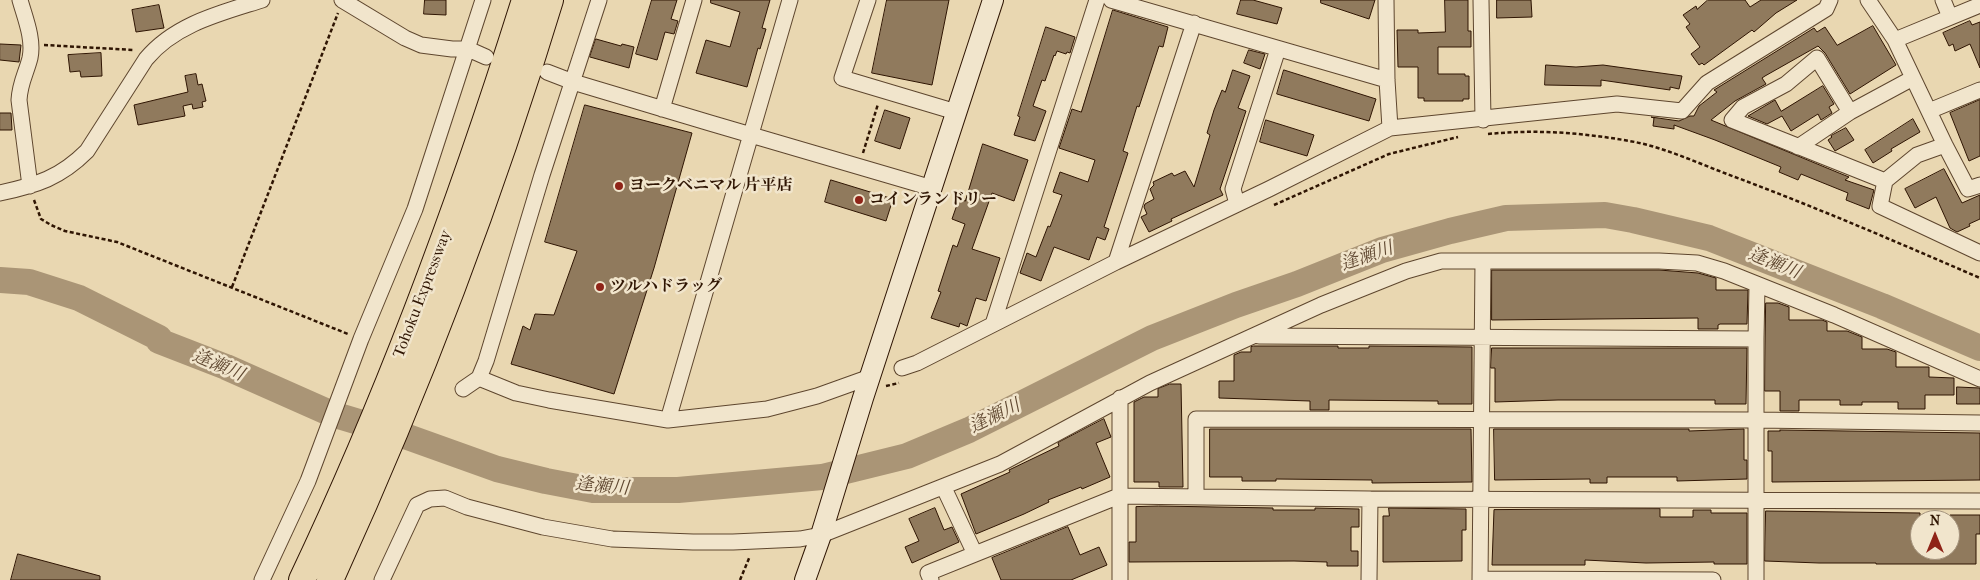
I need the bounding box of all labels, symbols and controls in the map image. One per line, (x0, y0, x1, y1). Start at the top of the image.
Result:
place label: ヨークベニマル 片平店 (629, 176, 792, 196)
marker: ヨークベニマル 片平店 (613, 180, 625, 192)
place label: コインランドリー (869, 190, 997, 210)
marker: コインランドリー (853, 194, 865, 206)
street label: Tohoku Expressway (390, 227, 456, 361)
water label: 逢瀬川 (1338, 238, 1396, 276)
water label: 逢瀬川 (1745, 244, 1803, 284)
place label: ツルハドラッグ (610, 277, 722, 297)
marker: ツルハドラッグ (594, 281, 606, 293)
water label: 逢瀬川 (189, 346, 247, 386)
water label: 逢瀬川 (966, 395, 1024, 439)
water label: 逢瀬川 (574, 474, 630, 500)
north arrow (1910, 510, 1960, 560)
text: N (1930, 512, 1940, 529)

